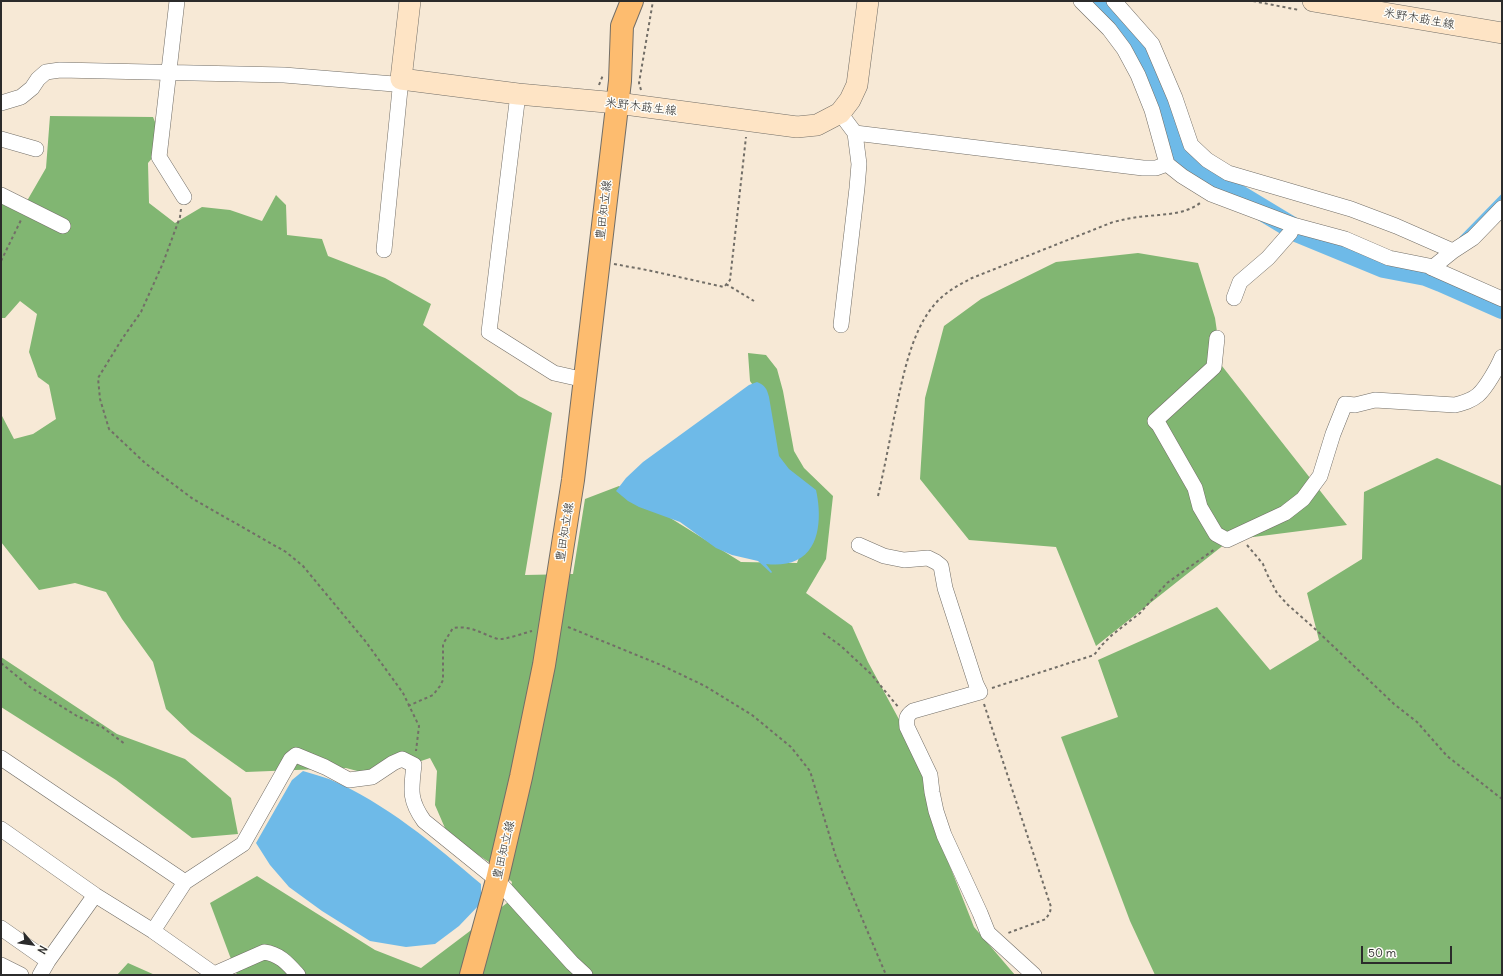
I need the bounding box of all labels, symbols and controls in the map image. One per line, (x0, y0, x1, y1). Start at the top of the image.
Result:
street label: 米野木莇生線 (1382, 6, 1456, 32)
street label: 米野木莇生線 (604, 95, 678, 119)
street label: 豊田知立線 (593, 179, 615, 241)
street label: 豊田知立線 (553, 501, 577, 563)
street label: 豊田知立線 (490, 819, 518, 881)
north arrow (12, 924, 52, 964)
scale bar (1363, 938, 1454, 964)
text: N (35, 943, 50, 957)
text: 50 m (1368, 945, 1396, 960)

